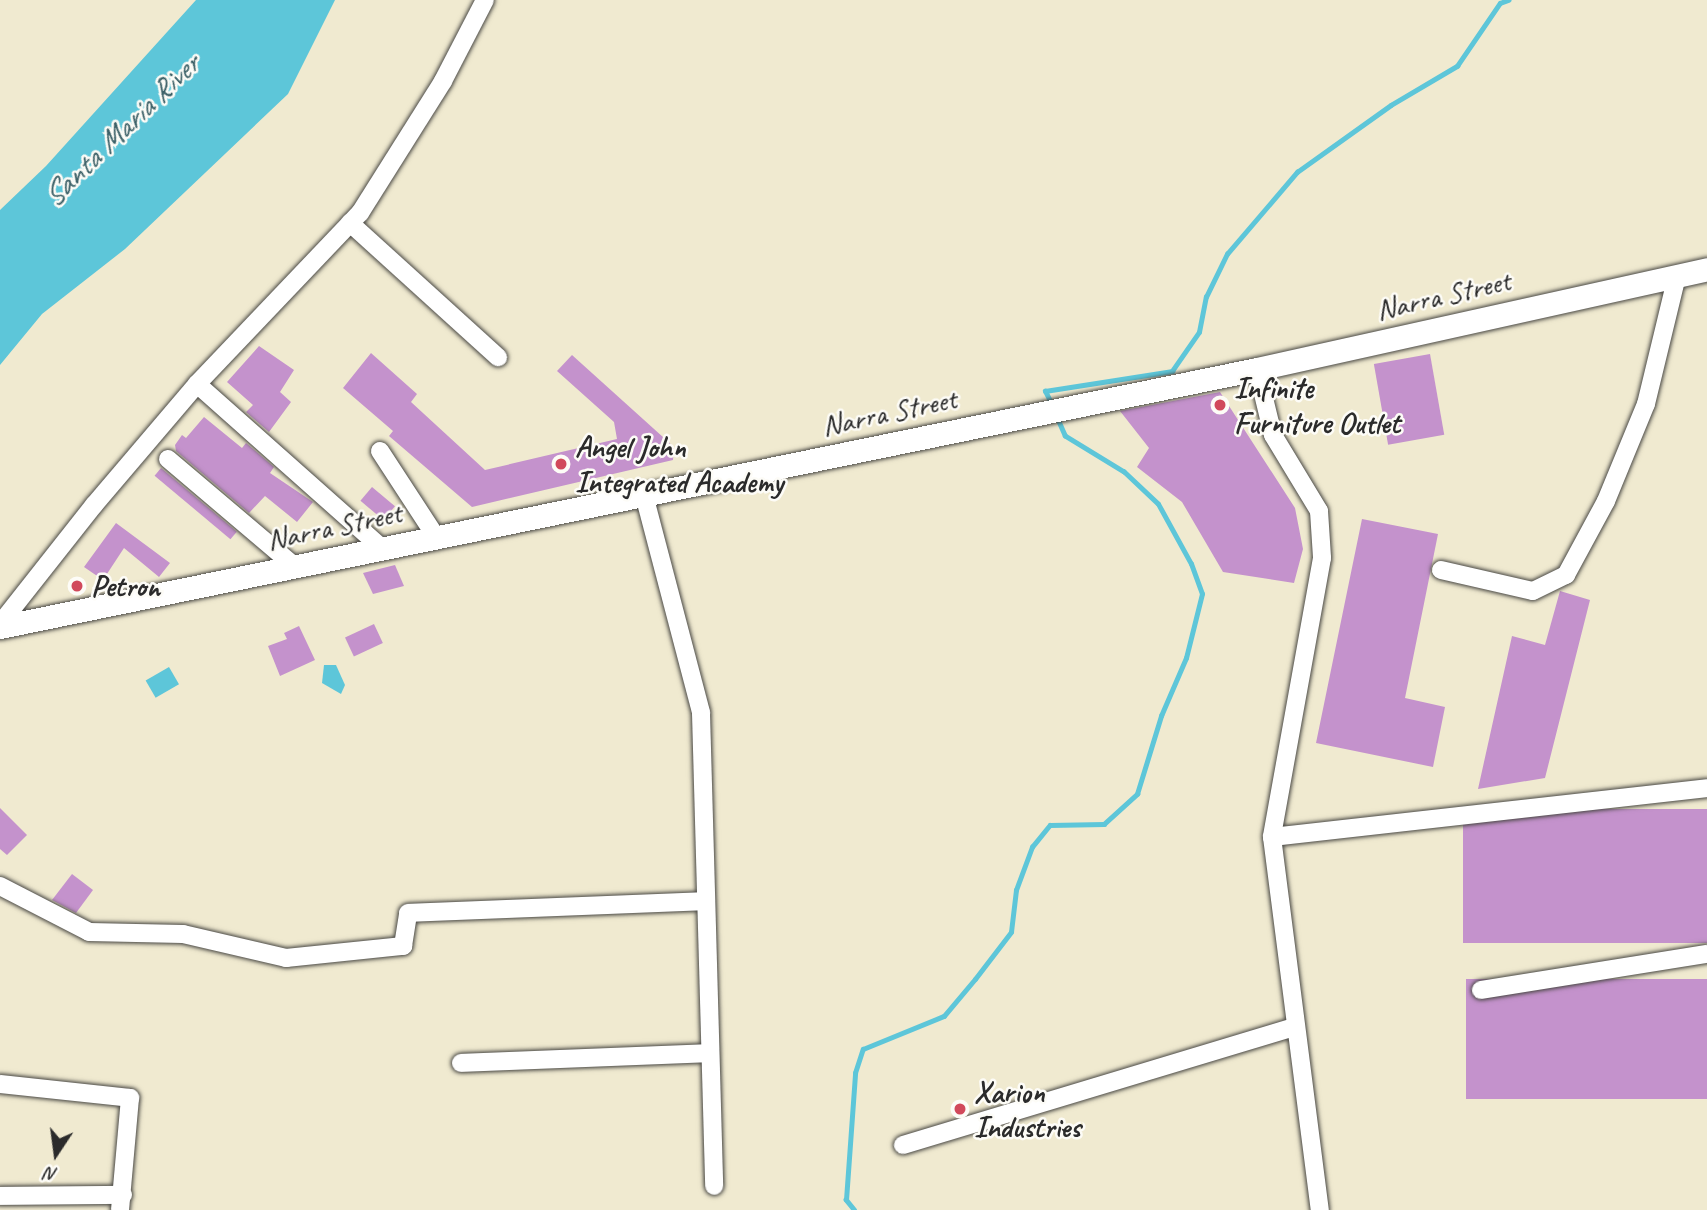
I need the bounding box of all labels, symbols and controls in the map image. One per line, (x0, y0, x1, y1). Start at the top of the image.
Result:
water label: Santa Maria River (34, 46, 208, 216)
street label: Narra Street (1372, 262, 1514, 328)
place label: Infinite Furniture Outlet (1234, 370, 1400, 440)
street label: Narra Street (818, 380, 960, 444)
marker: Infinite Furniture Outlet (1212, 397, 1228, 413)
place label: Angel John Integrated Academy (575, 429, 783, 499)
marker: Angel John Integrated Academy (553, 456, 569, 472)
street label: Narra Street (263, 494, 405, 558)
place label: Petron (91, 568, 160, 604)
marker: Petron (69, 578, 85, 594)
place label: Xarion Industries (974, 1074, 1081, 1144)
marker: Xarion Industries (952, 1101, 968, 1117)
north arrow (21, 1119, 91, 1189)
text: N (43, 1161, 60, 1187)

